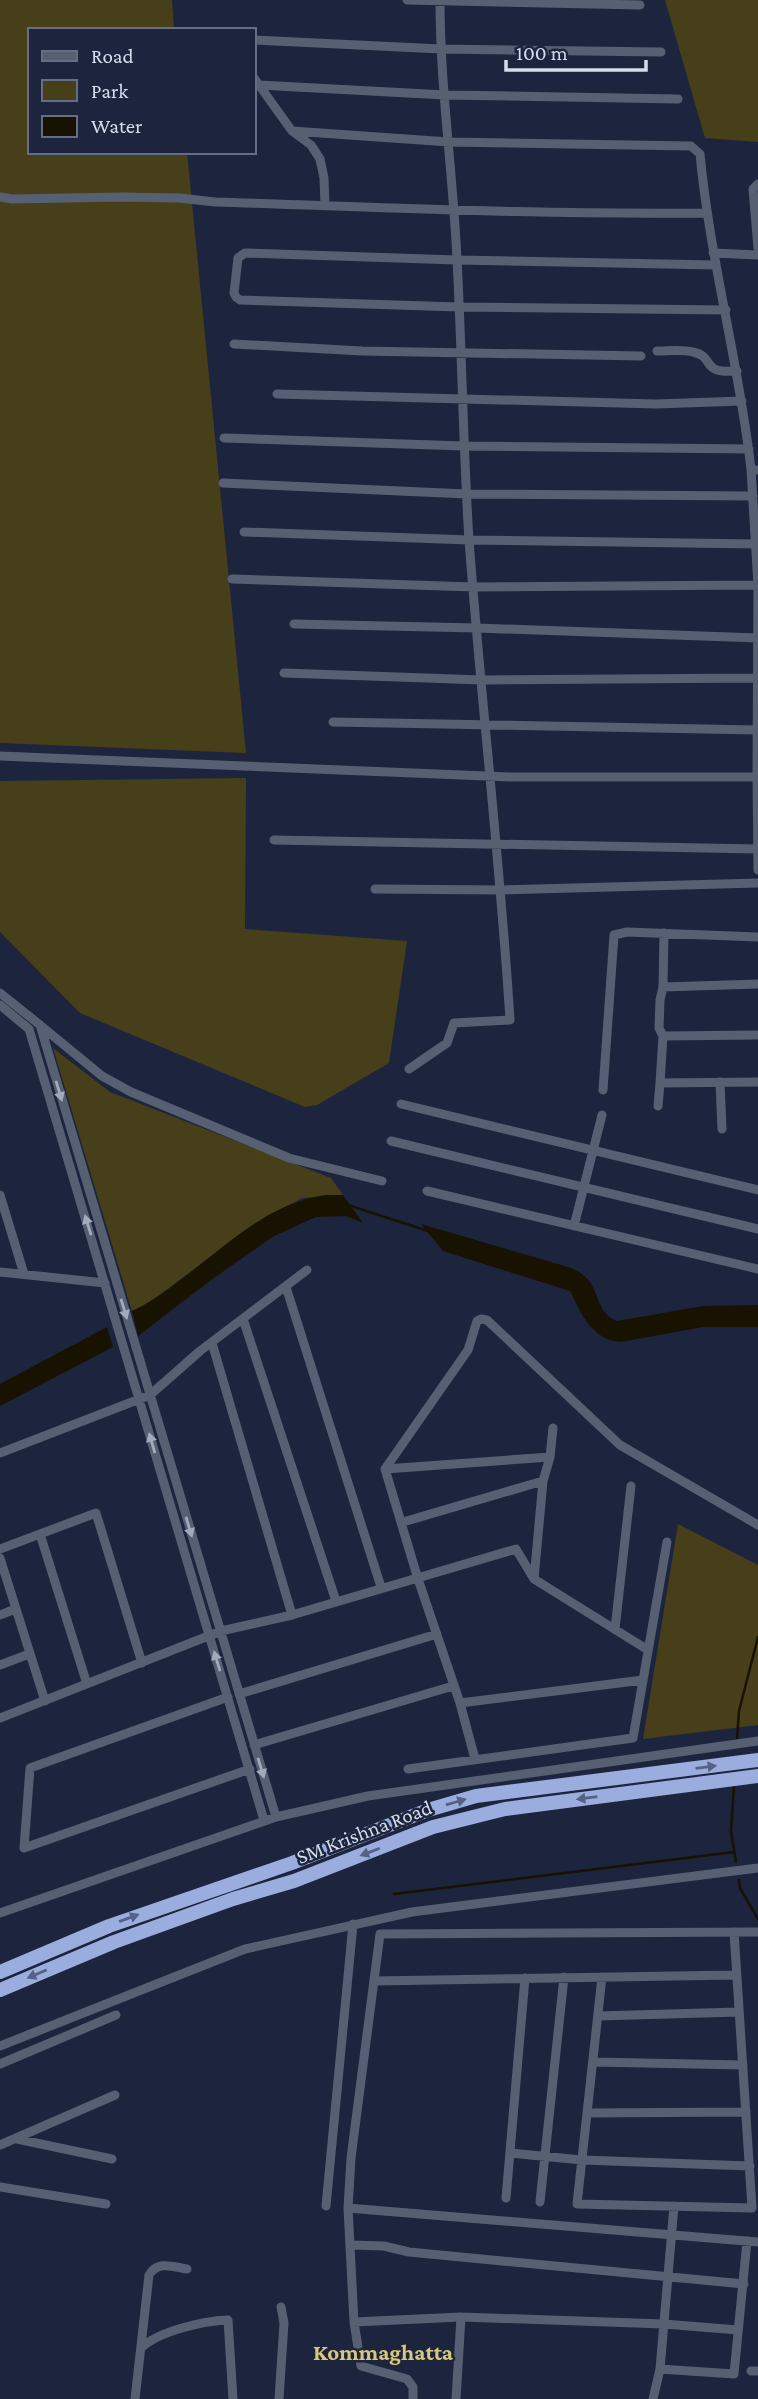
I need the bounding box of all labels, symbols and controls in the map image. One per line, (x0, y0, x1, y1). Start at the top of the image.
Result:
legend (28, 28, 256, 154)
scale bar (506, 28, 646, 72)
text: 100 m (516, 41, 568, 65)
text: Road (91, 44, 134, 68)
text: Park (91, 79, 128, 103)
text: Water (91, 114, 143, 138)
one-way arrow (55, 1080, 65, 1101)
one-way arrow (82, 1214, 92, 1235)
one-way arrow (120, 1298, 130, 1319)
one-way arrow (147, 1432, 157, 1453)
one-way arrow (185, 1516, 195, 1537)
one-way arrow (212, 1650, 222, 1671)
one-way arrow (257, 1758, 267, 1779)
one-way arrow (695, 1761, 717, 1772)
one-way arrow (576, 1793, 598, 1804)
street label: SM Krishna Road (293, 1795, 435, 1869)
one-way arrow (445, 1796, 467, 1807)
one-way arrow (360, 1847, 381, 1858)
one-way arrow (119, 1912, 140, 1923)
one-way arrow (27, 1968, 47, 1980)
district label: Kommaghatta (313, 2339, 454, 2365)

